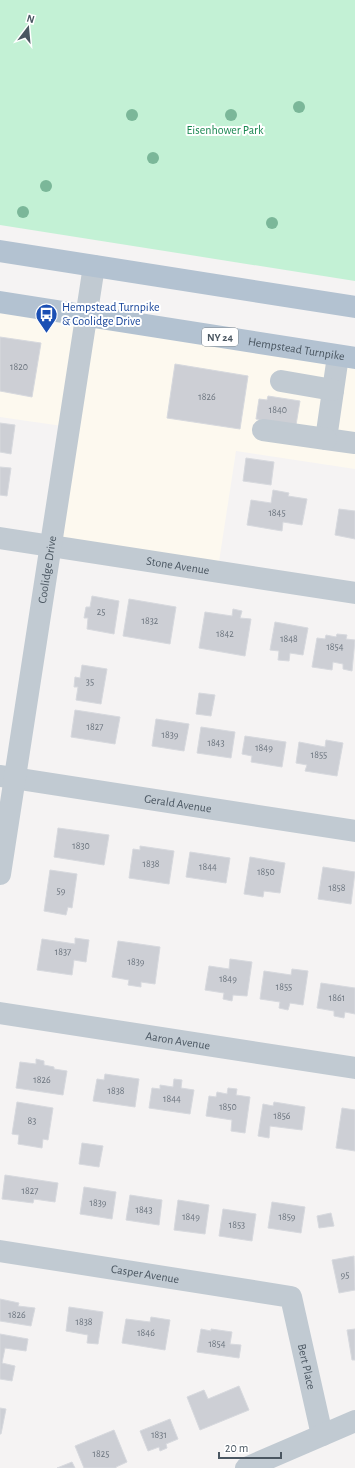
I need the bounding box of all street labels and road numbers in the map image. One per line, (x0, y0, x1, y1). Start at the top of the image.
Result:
road number: NY 24 (202, 328, 238, 346)
street label: Hempstead Turnpike (247, 335, 345, 362)
street label: Coolidge Drive (36, 535, 58, 604)
street label: Stone Avenue (145, 555, 210, 576)
street label: Gerald Avenue (143, 792, 212, 815)
street label: Aaron Avenue (145, 1030, 211, 1051)
street label: Casper Avenue (110, 1263, 180, 1285)
street label: Bert Place (296, 1343, 318, 1391)

